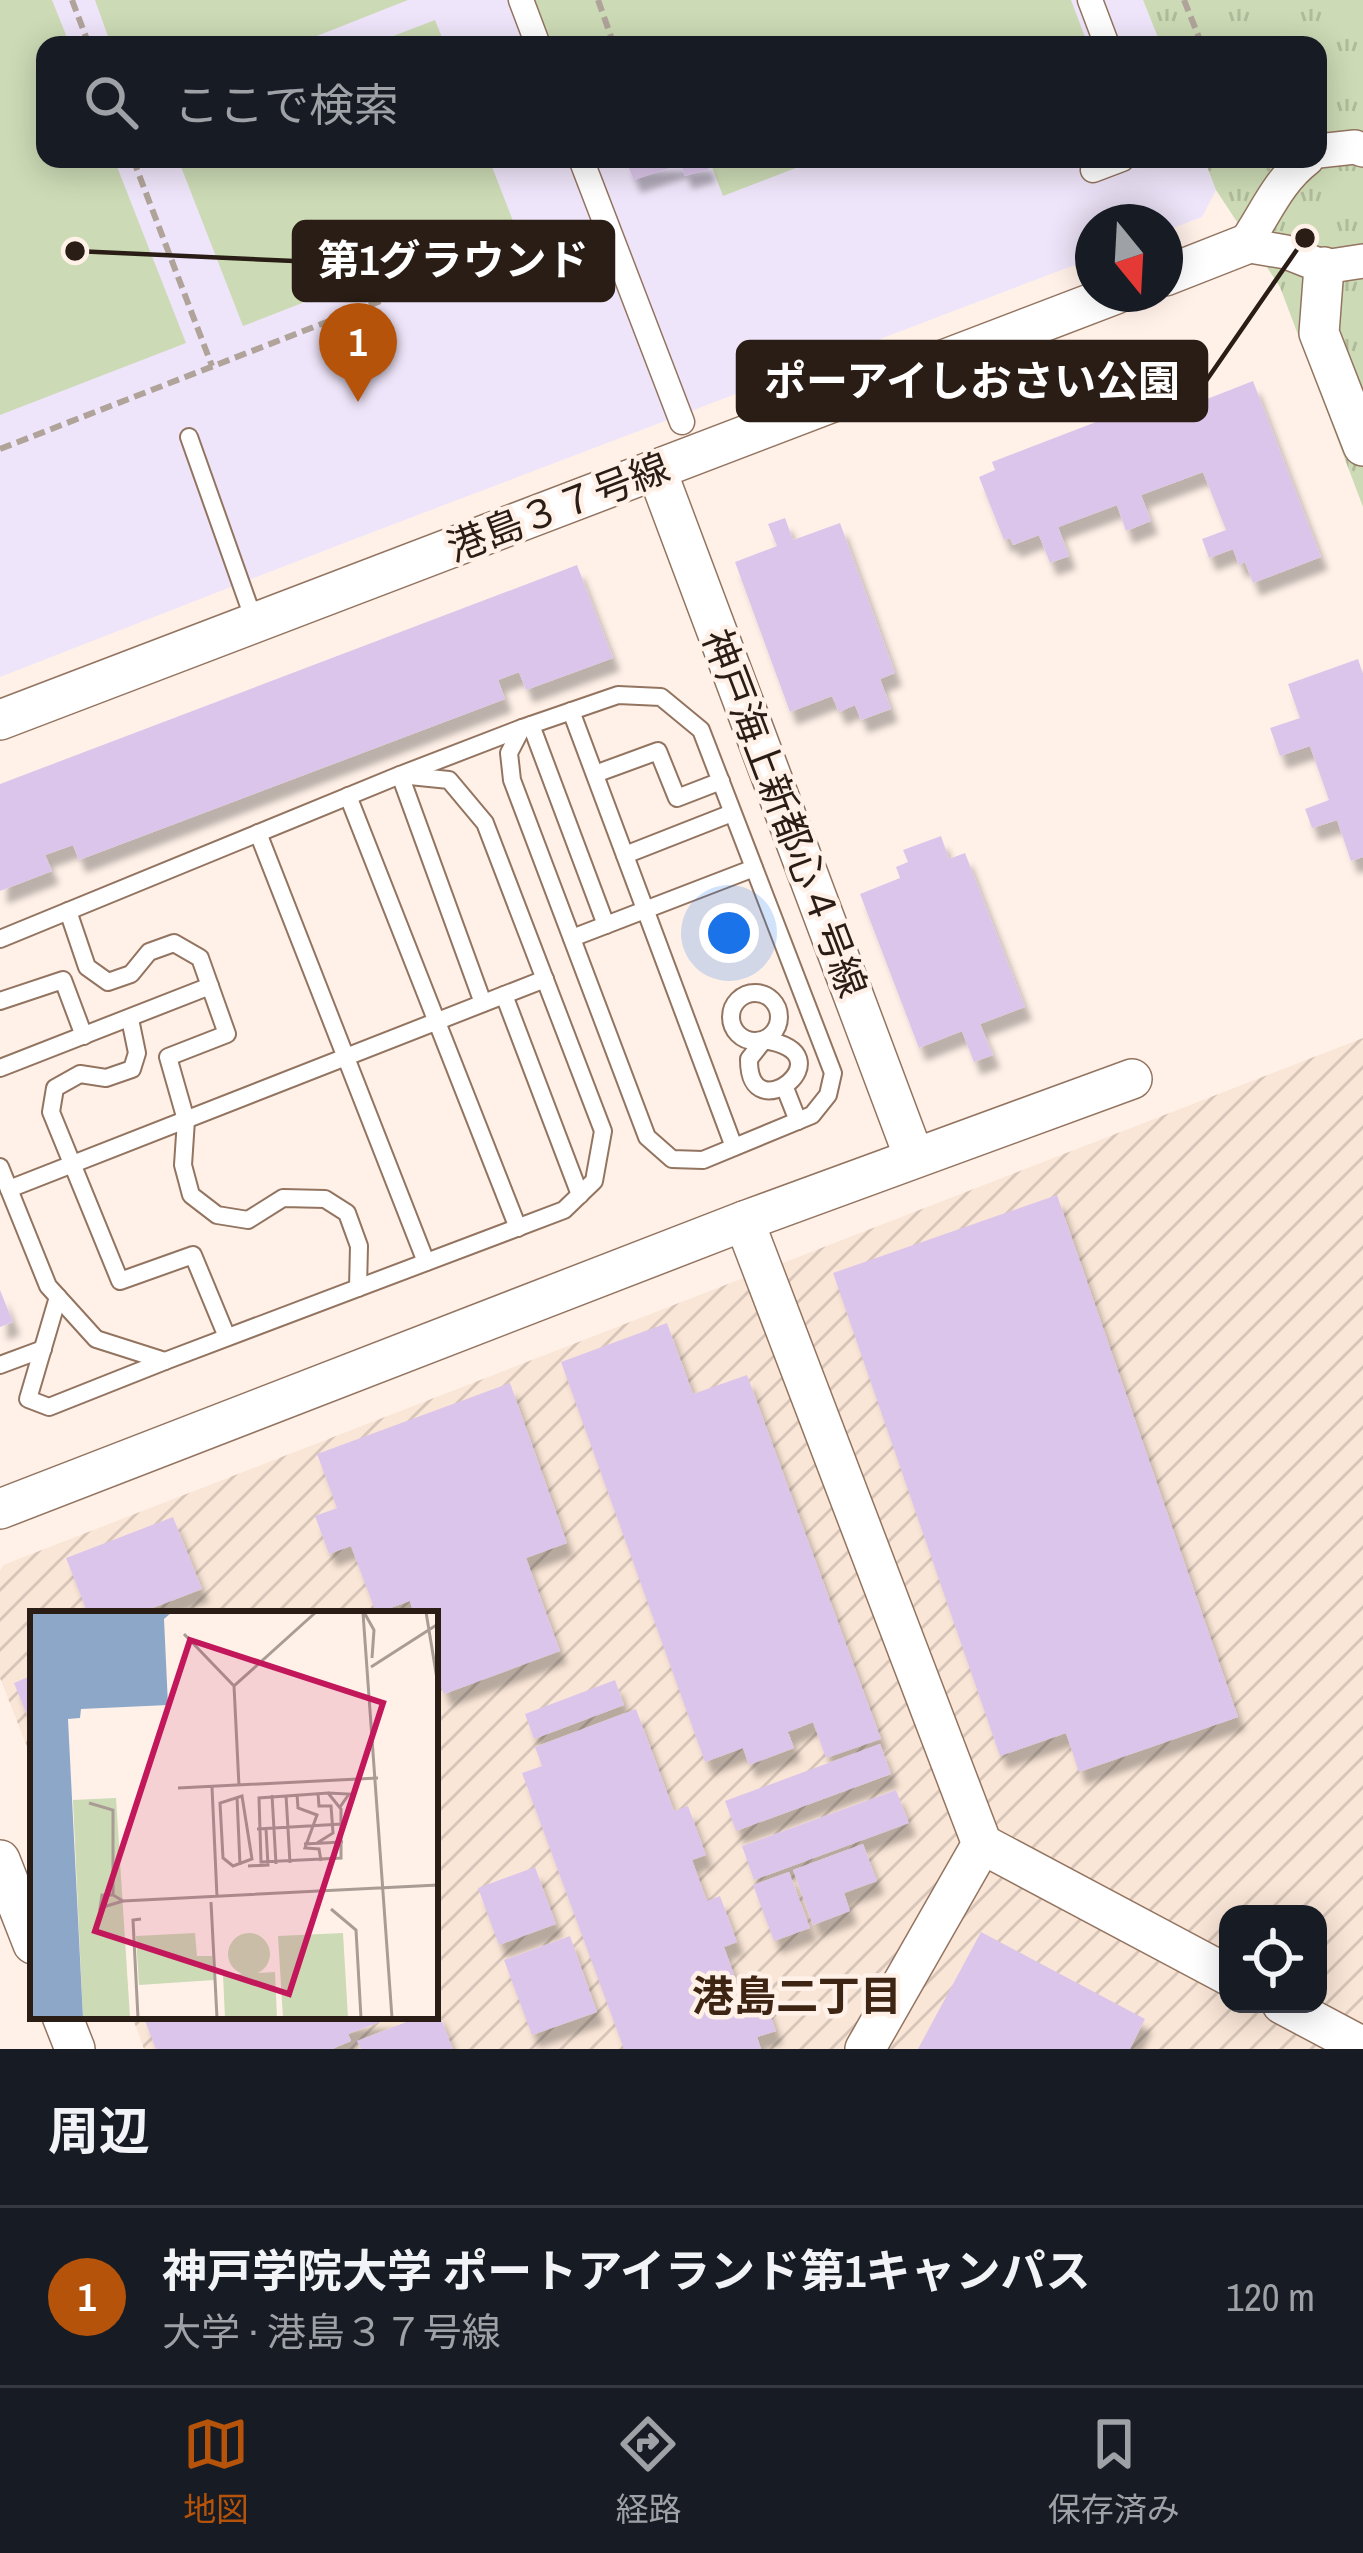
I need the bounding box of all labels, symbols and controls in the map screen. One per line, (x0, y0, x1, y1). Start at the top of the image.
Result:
search box (36, 36, 1327, 168)
icon: search (78, 69, 144, 135)
text: ここで検索 (174, 74, 399, 135)
north arrow (1075, 204, 1183, 312)
callout: 第1グラウンド (294, 222, 613, 300)
text: 第1グラウンド (317, 232, 589, 288)
pin: 1 (319, 303, 397, 402)
callout: ポーアイしおさい公園 (738, 342, 1206, 420)
text: ポーアイしおさい公園 (764, 353, 1180, 409)
street label: 港島３７号線 (439, 441, 677, 573)
street label: 神戸海上新都心４号線 (691, 622, 879, 1004)
your location (699, 903, 759, 963)
inset map (30, 1611, 438, 2019)
map controls (1219, 1905, 1327, 2013)
button: locate (1219, 1905, 1327, 2013)
district label: 港島二丁目 (692, 1968, 902, 2024)
text: 周辺 (48, 2096, 150, 2165)
text: 神戸学院大学 ポートアイランド第1キャンパス (162, 2240, 1091, 2301)
text: 1 (78, 2271, 96, 2323)
text: 120 m (1226, 2271, 1315, 2323)
text: 大学 · 港島３７号線 (162, 2306, 501, 2358)
tab: 地図 (183, 2411, 249, 2531)
tab: 経路 (615, 2411, 681, 2531)
tab: 保存済み (1048, 2411, 1180, 2531)

